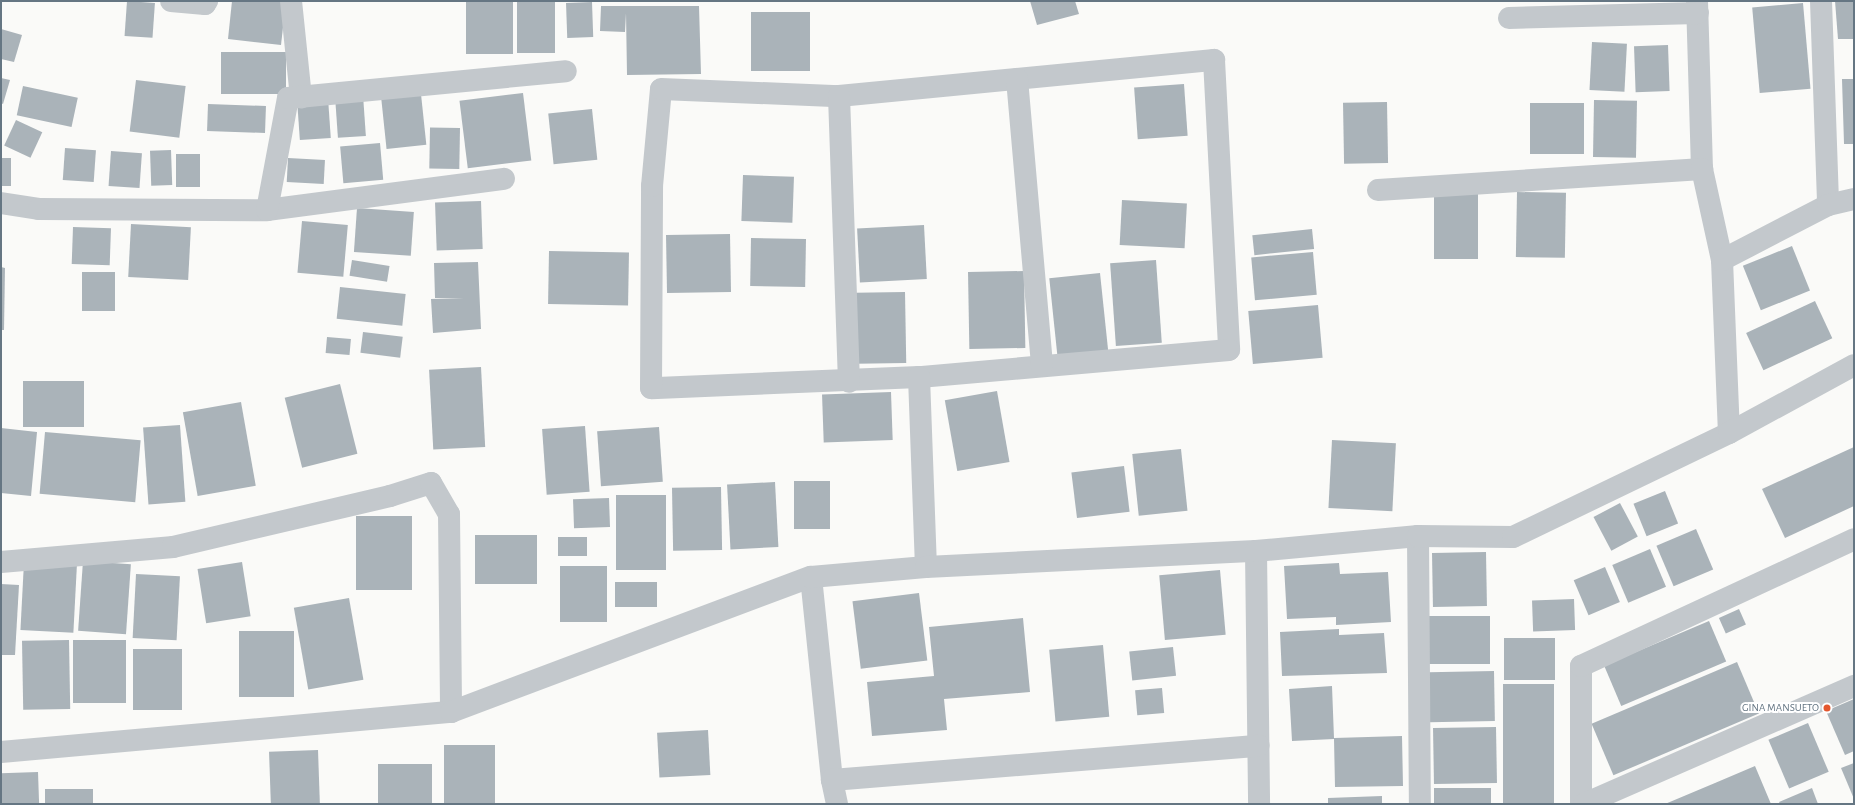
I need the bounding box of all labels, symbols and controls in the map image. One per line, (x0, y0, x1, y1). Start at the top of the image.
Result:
place label: GINA MANSUETO (1742, 701, 1819, 715)
marker: GINA MANSUETO (1822, 703, 1832, 713)

